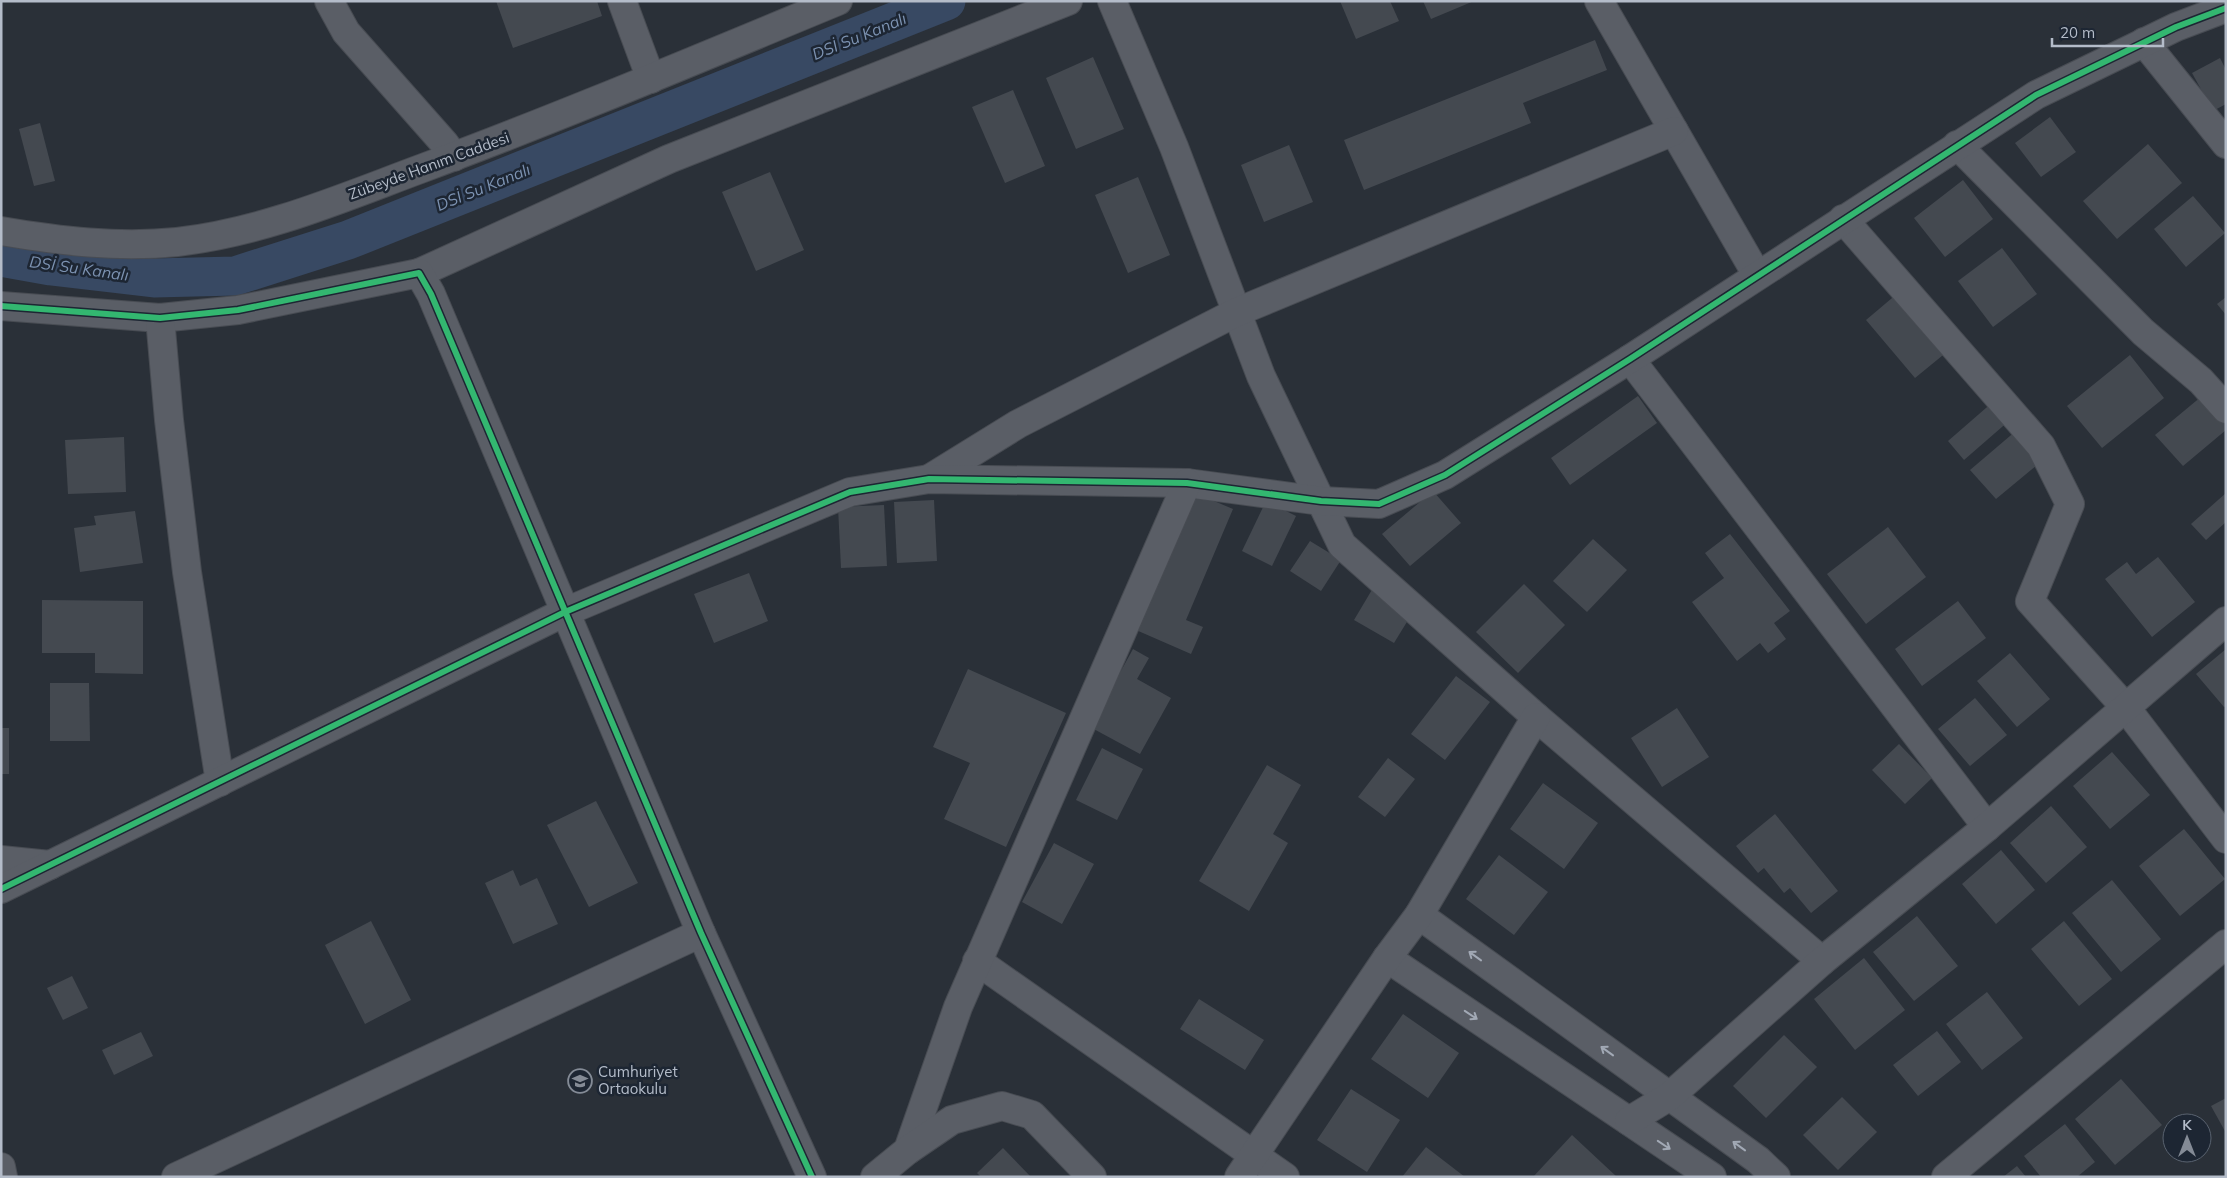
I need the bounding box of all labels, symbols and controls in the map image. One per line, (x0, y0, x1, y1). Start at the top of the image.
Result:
water label: DSİ Su Kanalı (809, 8, 909, 64)
scale bar (2052, 15, 2163, 47)
text: 20 m (2060, 23, 2095, 42)
street label: Zübeyde Hanım Caddesi (346, 128, 512, 203)
water label: DSİ Su Kanalı (433, 159, 533, 215)
water label: DSİ Su Kanalı (28, 251, 130, 285)
one-way arrow (1469, 950, 1482, 961)
one-way arrow (1464, 1010, 1478, 1020)
one-way arrow (1600, 1046, 1614, 1056)
place label: Cumhuriyet Ortaokulu (598, 1062, 678, 1098)
school or university icon: Cumhuriyet Ortaokulu (567, 1068, 593, 1094)
north arrow (2162, 1113, 2212, 1163)
text: K (2182, 1116, 2192, 1134)
one-way arrow (1657, 1139, 1671, 1150)
one-way arrow (1732, 1141, 1746, 1151)

